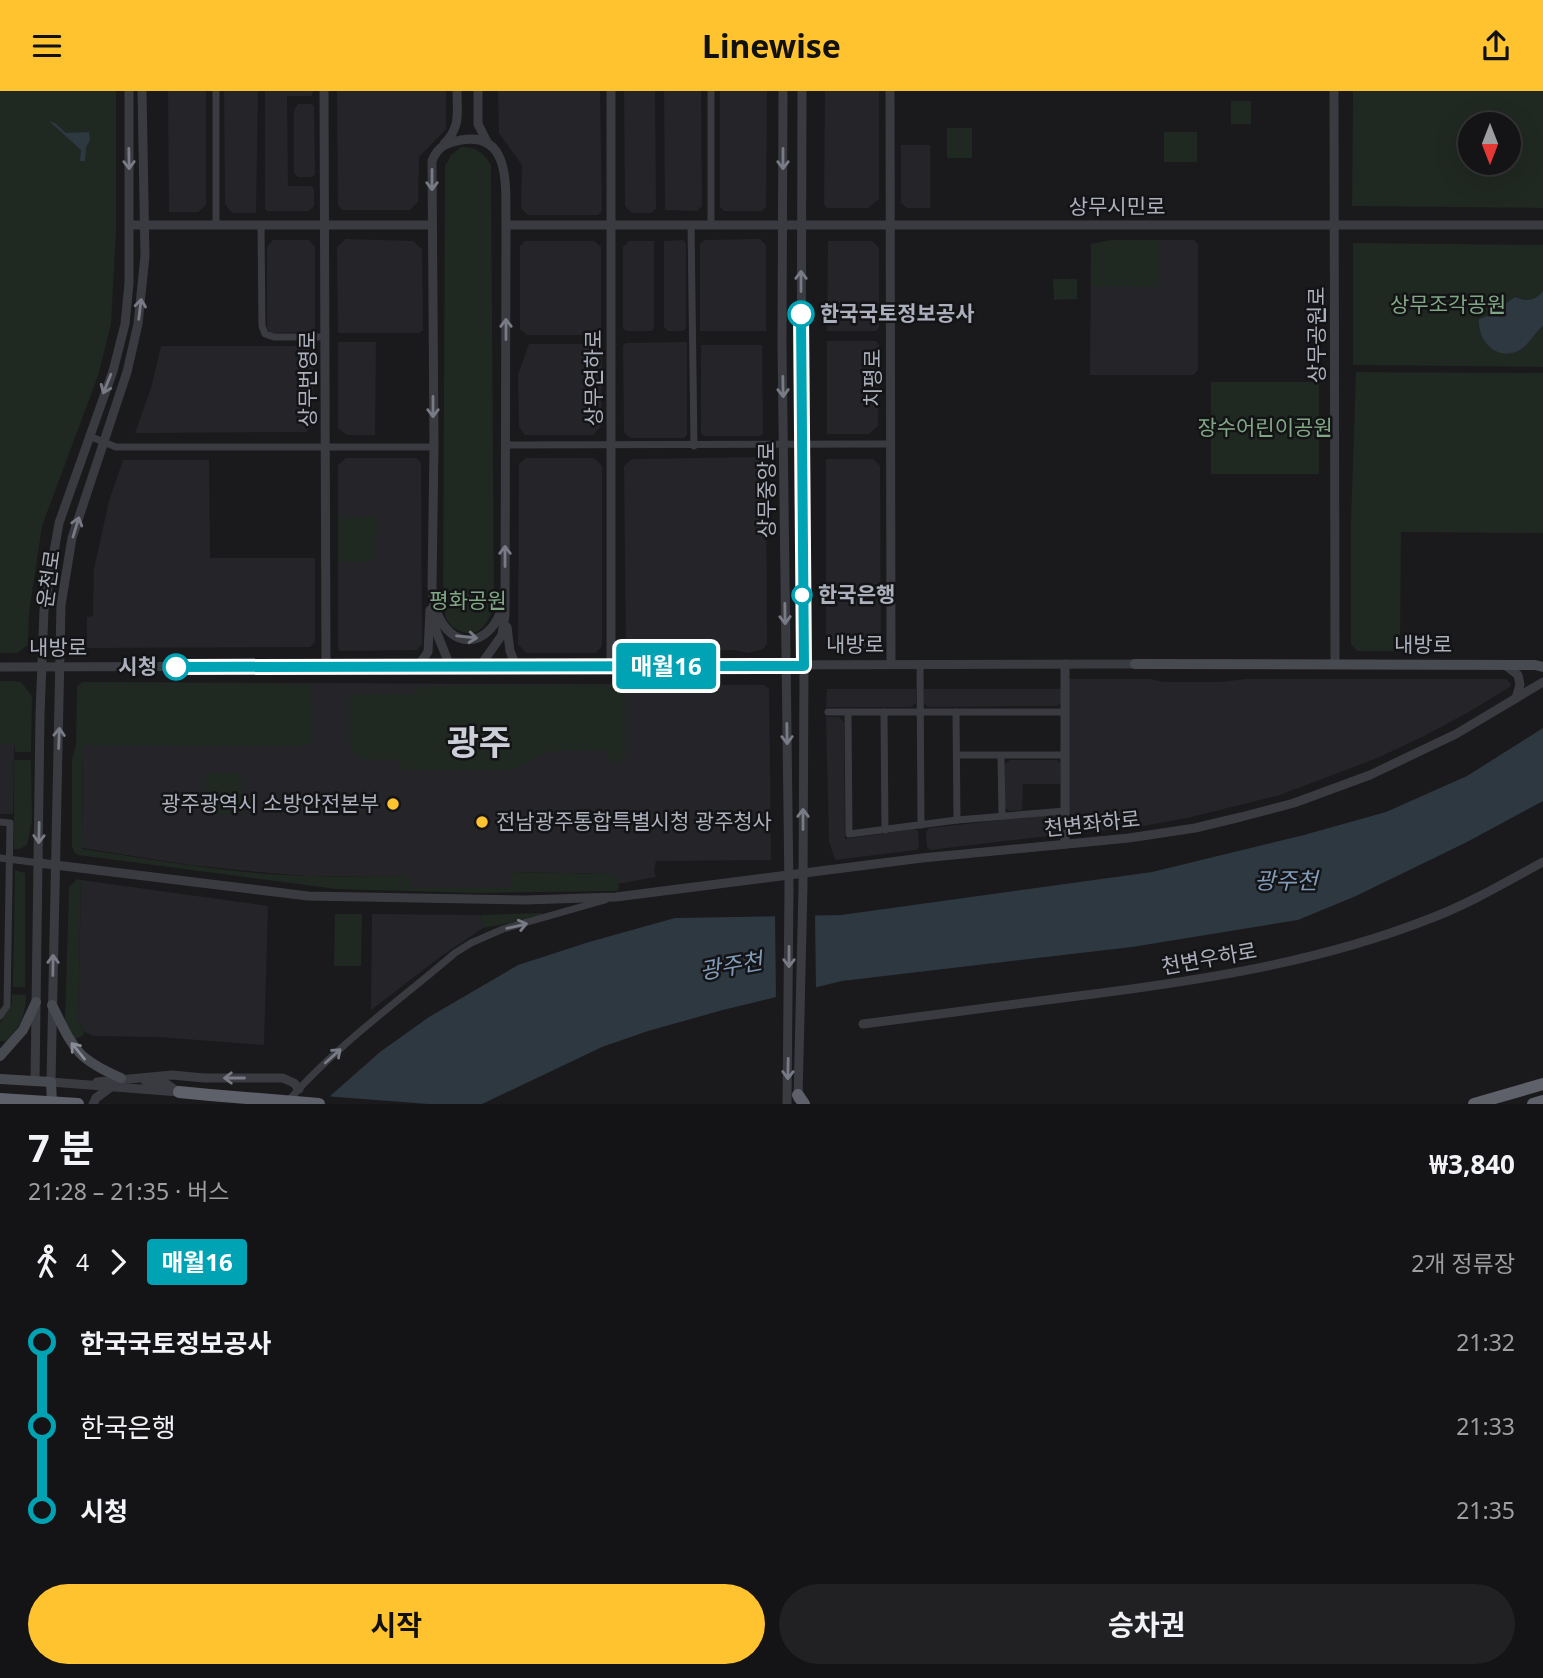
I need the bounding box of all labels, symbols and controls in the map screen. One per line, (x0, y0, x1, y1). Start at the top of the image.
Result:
text: Linewise (702, 24, 841, 67)
icon: menu (28, 27, 66, 65)
icon: share (1477, 27, 1515, 65)
north arrow (1458, 112, 1521, 175)
map controls (1458, 112, 1521, 175)
one-way arrow (122, 147, 136, 170)
one-way arrow (776, 147, 790, 170)
one-way arrow (425, 168, 439, 191)
street label: 상무시민로 (1069, 192, 1165, 220)
one-way arrow (794, 269, 808, 292)
street label: 상무공원로 (1302, 287, 1330, 383)
park label: 상무조각공원 (1390, 290, 1506, 318)
one-way arrow (134, 298, 147, 321)
place label: 한국국토정보공사 (820, 299, 975, 327)
marker: 한국국토정보공사 (788, 301, 814, 327)
one-way arrow (499, 318, 513, 341)
street label: 상무연하로 (579, 330, 607, 426)
street label: 상무번영로 (293, 331, 321, 427)
street label: 치평로 (858, 349, 886, 407)
one-way arrow (100, 373, 113, 394)
one-way arrow (776, 375, 790, 398)
one-way arrow (427, 395, 440, 418)
park label: 장수어린이공원 (1197, 413, 1333, 441)
street label: 상무중앙로 (752, 442, 780, 538)
one-way arrow (70, 516, 83, 538)
one-way arrow (498, 545, 512, 568)
street label: 운천로 (30, 548, 66, 610)
place label: 한국은행 (818, 580, 895, 608)
marker: 한국은행 (792, 585, 812, 605)
park label: 평화공원 (429, 586, 507, 614)
one-way arrow (778, 602, 792, 625)
one-way arrow (456, 630, 478, 643)
street label: 내방로 (826, 630, 884, 658)
street label: 내방로 (1394, 630, 1452, 658)
street label: 내방로 (29, 633, 87, 661)
line badge: 매월16 (617, 643, 715, 689)
text: 매월16 (630, 649, 702, 682)
place label: 시청 (118, 652, 157, 680)
marker: 시청 (163, 654, 189, 680)
district label: 광주 (447, 718, 511, 765)
one-way arrow (780, 722, 794, 745)
one-way arrow (52, 726, 65, 749)
place label: 광주광역시 소방안전본부 (161, 789, 379, 817)
marker: 광주광역시 소방안전본부 (385, 796, 401, 812)
street label: 천변좌하로 (1042, 804, 1141, 842)
place label: 전남광주통합특별시청 광주청사 (496, 807, 772, 835)
one-way arrow (796, 808, 810, 831)
marker: 전남광주통합특별시청 광주청사 (474, 814, 490, 830)
one-way arrow (32, 821, 45, 844)
water label: 광주천 (1254, 864, 1321, 896)
one-way arrow (505, 918, 528, 932)
street label: 천변우하로 (1159, 936, 1259, 980)
water label: 광주천 (697, 943, 768, 986)
one-way arrow (782, 945, 796, 968)
one-way arrow (46, 954, 60, 977)
one-way arrow (70, 1042, 86, 1060)
one-way arrow (324, 1048, 342, 1064)
one-way arrow (781, 1057, 795, 1080)
one-way arrow (223, 1071, 246, 1085)
text: 7 분 (28, 1121, 95, 1173)
text: ₩3,840 (1429, 1146, 1515, 1182)
text: 21:28 – 21:35 · 버스 (28, 1175, 229, 1207)
icon: walk (28, 1243, 66, 1281)
icon: forward (99, 1243, 137, 1281)
text: 매월16 (161, 1245, 233, 1278)
text: 4 (76, 1246, 89, 1278)
text: 2개 정류장 (1411, 1247, 1515, 1279)
text: 한국국토정보공사 (80, 1325, 271, 1361)
text: 21:32 (1456, 1326, 1515, 1358)
text: 한국은행 (80, 1409, 176, 1445)
text: 21:33 (1456, 1410, 1515, 1442)
text: 시청 (80, 1493, 128, 1529)
text: 21:35 (1456, 1494, 1515, 1526)
button: 시작 (28, 1584, 765, 1664)
button: 승차권 (779, 1584, 1515, 1664)

